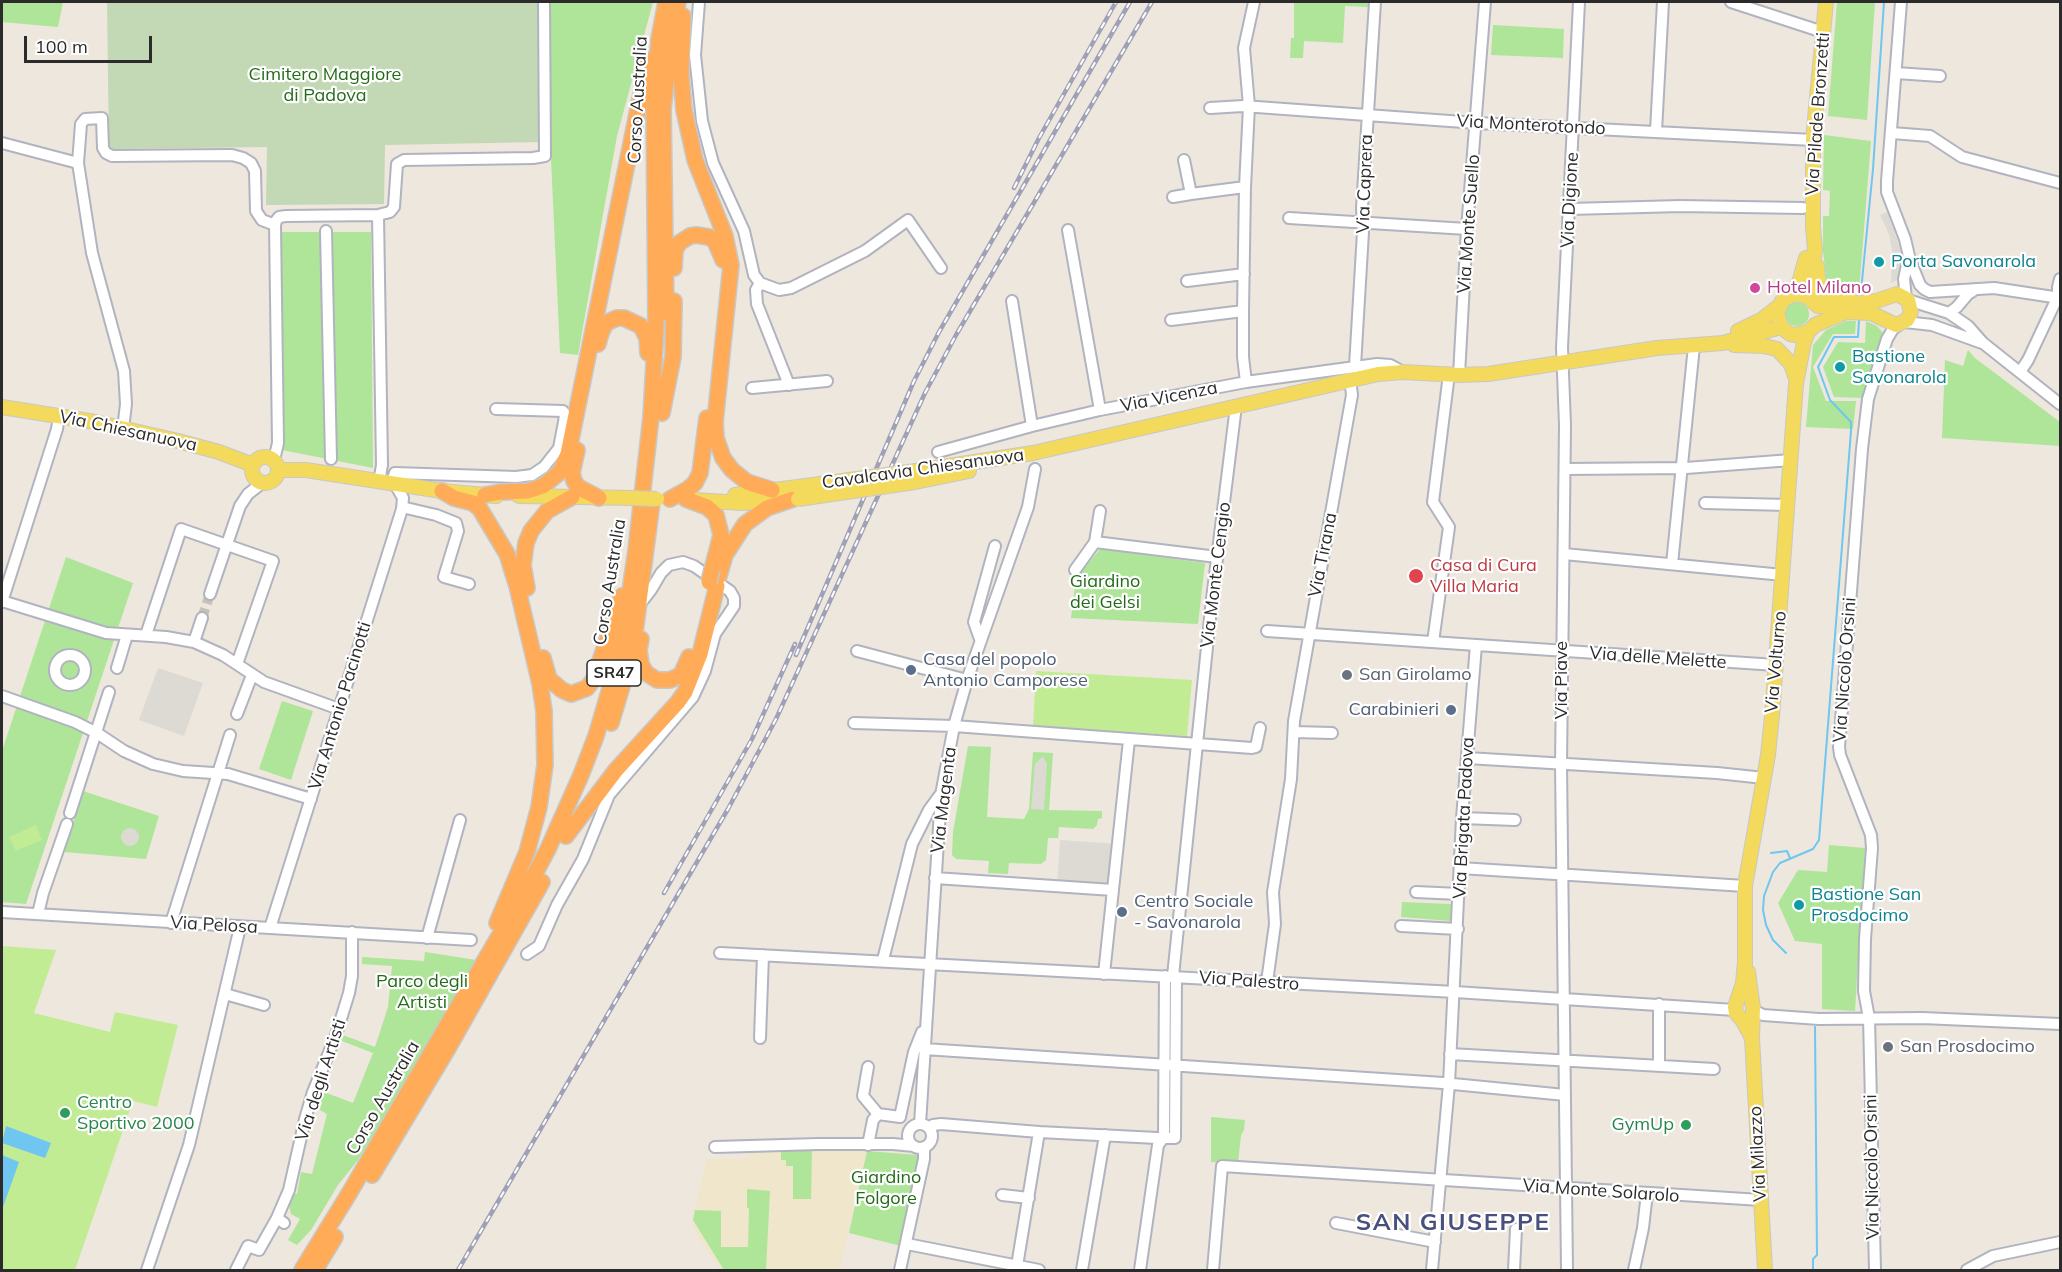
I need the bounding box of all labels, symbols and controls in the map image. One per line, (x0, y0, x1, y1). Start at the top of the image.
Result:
scale bar (27, 24, 154, 62)
street label: Via Pilade Bronzetti (1802, 32, 1834, 196)
text: 100 m (35, 35, 88, 58)
street label: Corso Australia (624, 36, 652, 164)
park label: Cimitero Maggiore di Padova (249, 64, 401, 106)
street label: Via Monterotondo (1456, 110, 1606, 140)
street label: Via Caprera (1352, 134, 1378, 234)
street label: Via Digione (1557, 152, 1583, 248)
street label: Via Monte Suello (1453, 154, 1485, 294)
place label: Porta Savonarola (1891, 251, 2036, 273)
marker: Porta Savonarola (1872, 255, 1886, 269)
place label: Hotel Milano (1767, 277, 1872, 299)
marker: Hotel Milano (1748, 281, 1762, 295)
place label: Bastione Savonarola (1852, 346, 1947, 388)
marker: Bastione Savonarola (1833, 360, 1847, 374)
street label: Via Vicenza (1119, 377, 1219, 417)
street label: Via Chiesanuova (57, 406, 199, 456)
street label: Cavalcavia Chiesanuova (820, 444, 1026, 494)
street label: Via Monte Cengio (1196, 501, 1236, 649)
street label: Via Tirana (1304, 511, 1342, 599)
street label: Corso Australia (589, 517, 631, 647)
place label: Casa di Cura Villa Maria (1430, 555, 1537, 598)
marker: Casa di Cura Villa Maria (1407, 567, 1425, 585)
park label: Giardino dei Gelsi (1070, 571, 1140, 614)
street label: Via Niccolò Orsini (1829, 597, 1861, 743)
street label: Via Volturno (1761, 610, 1791, 714)
street label: Via Antonio Pacinotti (304, 619, 376, 793)
street label: Via Piave (1551, 641, 1573, 719)
street label: Via delle Melette (1589, 642, 1727, 674)
place label: Casa del popolo Antonio Camporese (923, 649, 1088, 692)
road number: SR47 (587, 660, 641, 686)
marker: Casa del popolo Antonio Camporese (904, 663, 918, 677)
place label: San Girolamo (1359, 664, 1472, 686)
marker: San Girolamo (1340, 668, 1354, 682)
place label: Carabinieri (1348, 699, 1439, 721)
marker: Carabinieri (1444, 703, 1458, 717)
street label: Via Brigata Padova (1449, 737, 1479, 899)
street label: Via Magenta (927, 746, 961, 854)
place label: Bastione San Prosdocimo (1811, 884, 1921, 926)
place label: Centro Sociale - Savonarola (1134, 891, 1253, 934)
marker: Bastione San Prosdocimo (1792, 898, 1806, 912)
marker: Centro Sociale - Savonarola (1115, 905, 1129, 919)
street label: Via Pelosa (170, 912, 258, 938)
street label: Via Palestro (1198, 967, 1300, 995)
park label: Parco degli Artisti (376, 971, 468, 1014)
street label: Via degli Artisti (291, 1016, 351, 1144)
place label: San Prosdocimo (1900, 1036, 2035, 1058)
street label: Corso Australia (342, 1037, 424, 1159)
marker: San Prosdocimo (1881, 1040, 1895, 1054)
place label: Centro Sportivo 2000 (77, 1092, 194, 1134)
street label: Via Niccolò Orsini (1860, 1094, 1884, 1240)
marker: Centro Sportivo 2000 (58, 1106, 72, 1120)
street label: Via Milazzo (1745, 1106, 1771, 1202)
place label: GymUp (1612, 1114, 1674, 1136)
marker: GymUp (1679, 1118, 1693, 1132)
park label: Giardino Folgore (851, 1167, 921, 1210)
street label: Via Monte Solarolo (1522, 1175, 1680, 1207)
district label: SAN GIUSEPPE (1356, 1209, 1550, 1237)

